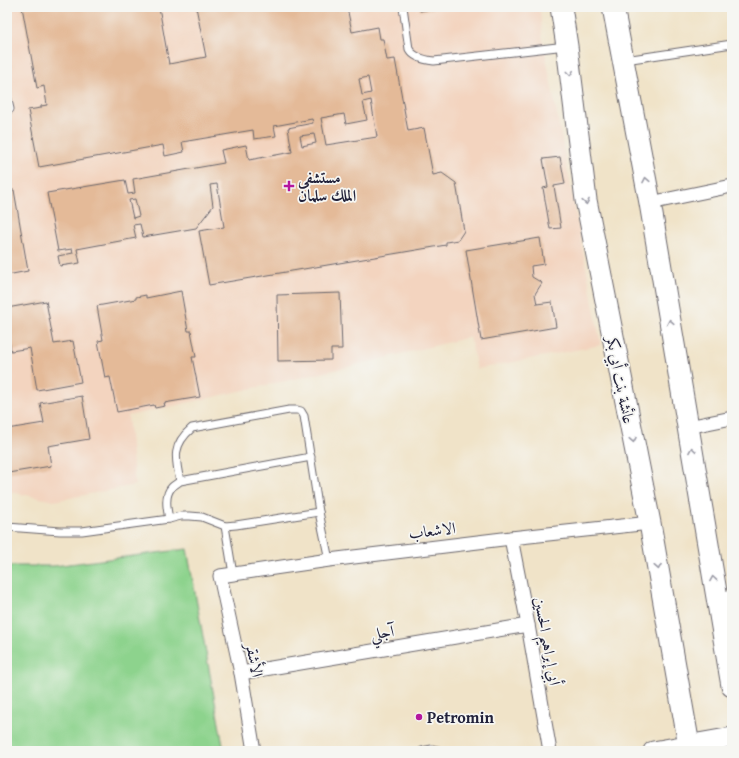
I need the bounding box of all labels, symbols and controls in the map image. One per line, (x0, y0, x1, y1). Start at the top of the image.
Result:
one-way arrow (565, 70, 574, 76)
place label: مستشفى الملك سلمان (297, 165, 356, 207)
one-way arrow (642, 177, 650, 183)
marker: مستشفى الملك سلمان (283, 180, 295, 192)
one-way arrow (581, 199, 590, 205)
one-way arrow (667, 319, 675, 325)
street label: عائشة بنت أبي بكر (599, 332, 641, 426)
one-way arrow (629, 437, 637, 443)
one-way arrow (688, 447, 697, 453)
street label: الاشعاب (407, 515, 457, 545)
one-way arrow (653, 564, 662, 570)
one-way arrow (709, 575, 718, 582)
street label: أبي إبراهيم الحسين (523, 595, 568, 688)
street label: آجلي (368, 618, 398, 650)
street label: الأشقر (240, 639, 270, 679)
place label: Petromin (427, 705, 495, 729)
marker: Petromin (414, 712, 424, 722)

